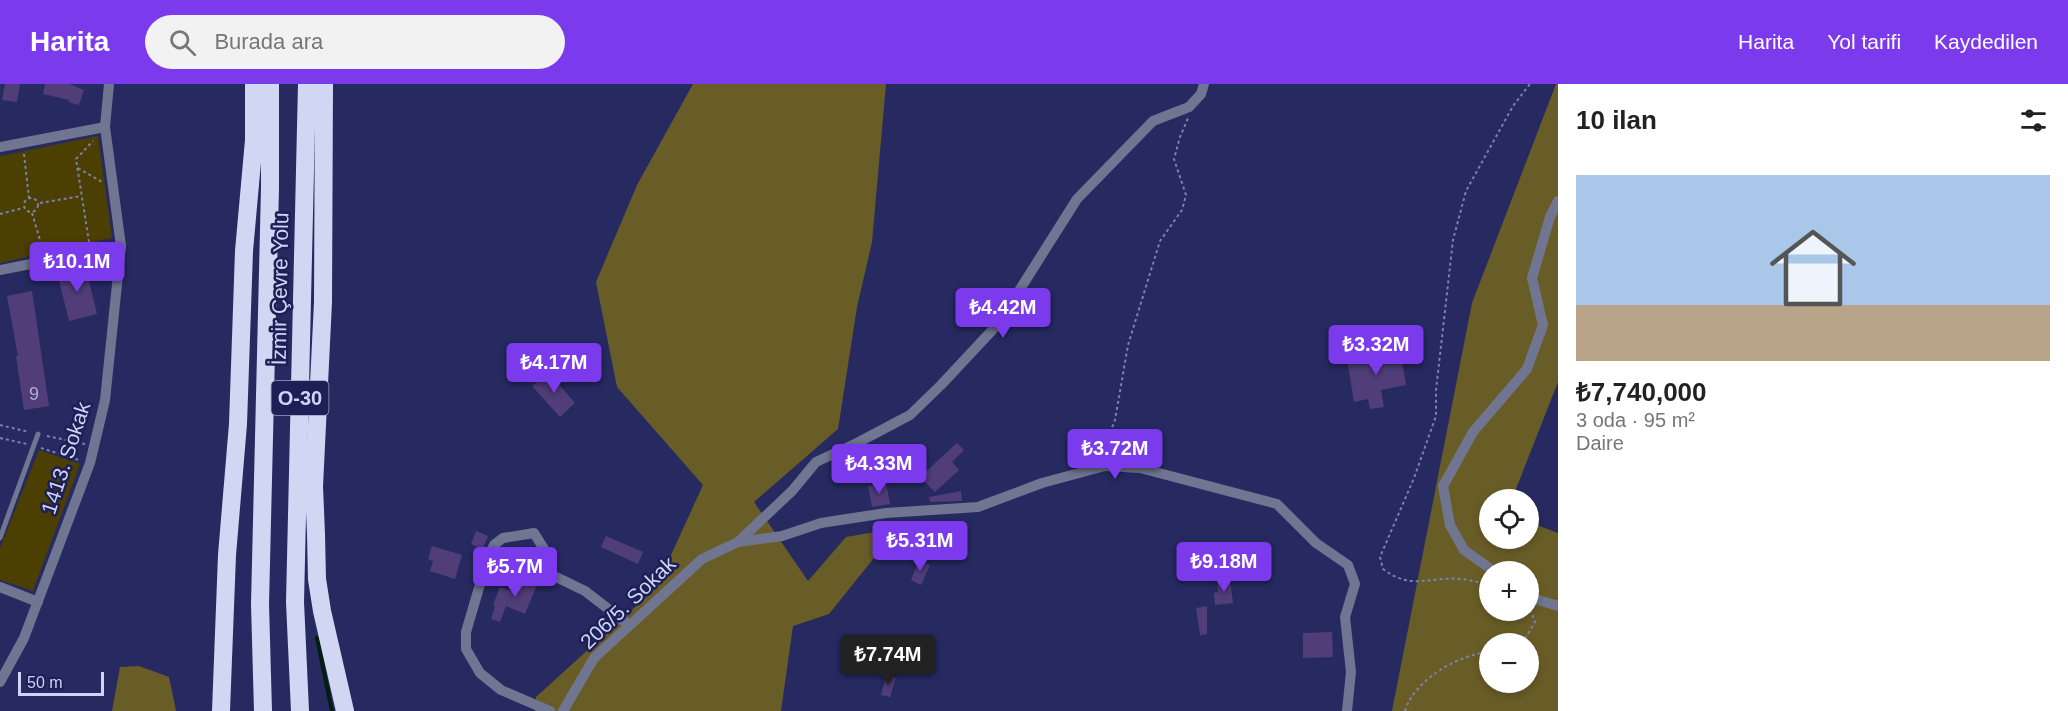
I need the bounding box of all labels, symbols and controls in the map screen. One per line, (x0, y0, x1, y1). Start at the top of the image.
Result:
search box (145, 15, 565, 69)
text: Harita (30, 26, 109, 57)
icon: search (166, 26, 199, 59)
text: Burada ara (214, 29, 323, 54)
text: Harita (1738, 30, 1794, 53)
text: Yol tarifi (1827, 30, 1901, 53)
text: Kaydedilen (1934, 30, 2038, 53)
icon: filters (2017, 104, 2050, 137)
text: 10 ilan (1576, 105, 1657, 135)
street label: İzmir Çevre Yolu (267, 212, 292, 366)
icon: home (1759, 214, 1867, 322)
pin: ₺10.1M (28, 242, 126, 293)
text: ₺10.1M (43, 250, 111, 272)
pin: ₺4.42M (954, 288, 1052, 339)
text: ₺4.42M (969, 296, 1037, 318)
pin: ₺3.32M (1327, 325, 1425, 376)
text: ₺3.32M (1342, 333, 1410, 355)
pin: ₺4.17M (505, 343, 603, 394)
text: ₺4.17M (520, 351, 588, 373)
text: ₺7,740,000 (1576, 377, 1707, 407)
road number: O-30 (272, 381, 328, 415)
house number: 9 (29, 384, 39, 404)
street label: 1413. Sokak (37, 398, 95, 517)
text: 3 oda · 95 m² (1576, 409, 1695, 431)
pin: ₺3.72M (1066, 429, 1164, 480)
text: Daire (1576, 432, 1624, 454)
text: ₺3.72M (1081, 437, 1149, 459)
pin: ₺4.33M (830, 444, 928, 495)
text: ₺4.33M (845, 452, 913, 474)
map controls (1479, 489, 1539, 693)
button: locate (1479, 489, 1539, 549)
pin: ₺5.31M (871, 521, 969, 572)
text: ₺5.31M (886, 529, 954, 551)
pin: ₺9.18M (1175, 542, 1273, 593)
pin: ₺5.7M (473, 547, 557, 598)
text: ₺9.18M (1190, 550, 1258, 572)
street label: 206/5. Sokak (576, 551, 680, 653)
text: ₺5.7M (487, 555, 543, 577)
button: + (1479, 561, 1539, 621)
button: − (1479, 633, 1539, 693)
pin: ₺7.74M (839, 635, 937, 686)
text: ₺7.74M (854, 643, 922, 665)
scale bar (18, 669, 104, 696)
text: 50 m (27, 674, 63, 691)

